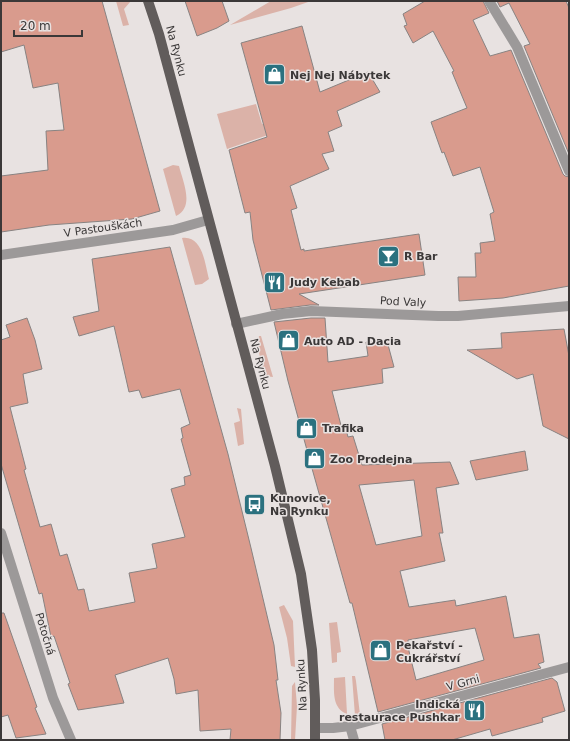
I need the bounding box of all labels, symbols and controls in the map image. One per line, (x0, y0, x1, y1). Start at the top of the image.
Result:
scale bar (14, 12, 82, 38)
text: 20 m (20, 19, 51, 33)
street label: Na Rynku (163, 24, 189, 78)
shop icon: Nej Nej Nábytek (261, 62, 287, 88)
place label: Nej Nej Nábytek (290, 69, 391, 82)
street label: V Pastouškách (63, 216, 143, 240)
bar icon: R Bar (376, 243, 402, 269)
place label: R Bar (404, 250, 438, 263)
restaurant icon: Judy Kebab (262, 269, 288, 295)
place label: Judy Kebab (289, 276, 360, 289)
street label: Pod Valy (379, 294, 427, 310)
shop icon: Auto AD - Dacia (276, 328, 302, 354)
place label: Auto AD - Dacia (304, 335, 401, 348)
street label: Na Rynku (247, 337, 273, 391)
shop icon: Trafika (293, 415, 319, 441)
place label: Trafika (322, 422, 364, 435)
shop icon: Zoo Prodejna (302, 446, 328, 472)
place label: Zoo Prodejna (330, 453, 412, 466)
bus stop icon: Kunovice, Na Rynku (242, 491, 268, 517)
place label: Kunovice, Na Rynku (270, 492, 331, 518)
street label: Potočná (32, 611, 58, 657)
shop icon: Pekařství - Cukrářství (368, 638, 394, 664)
place label: Pekařství - Cukrářství (396, 639, 463, 665)
street label: Na Rynku (294, 659, 310, 711)
street label: V Grni (445, 672, 481, 694)
restaurant icon: Indická restaurace Pushkar (462, 697, 488, 723)
place label: Indická restaurace Pushkar (339, 698, 461, 724)

